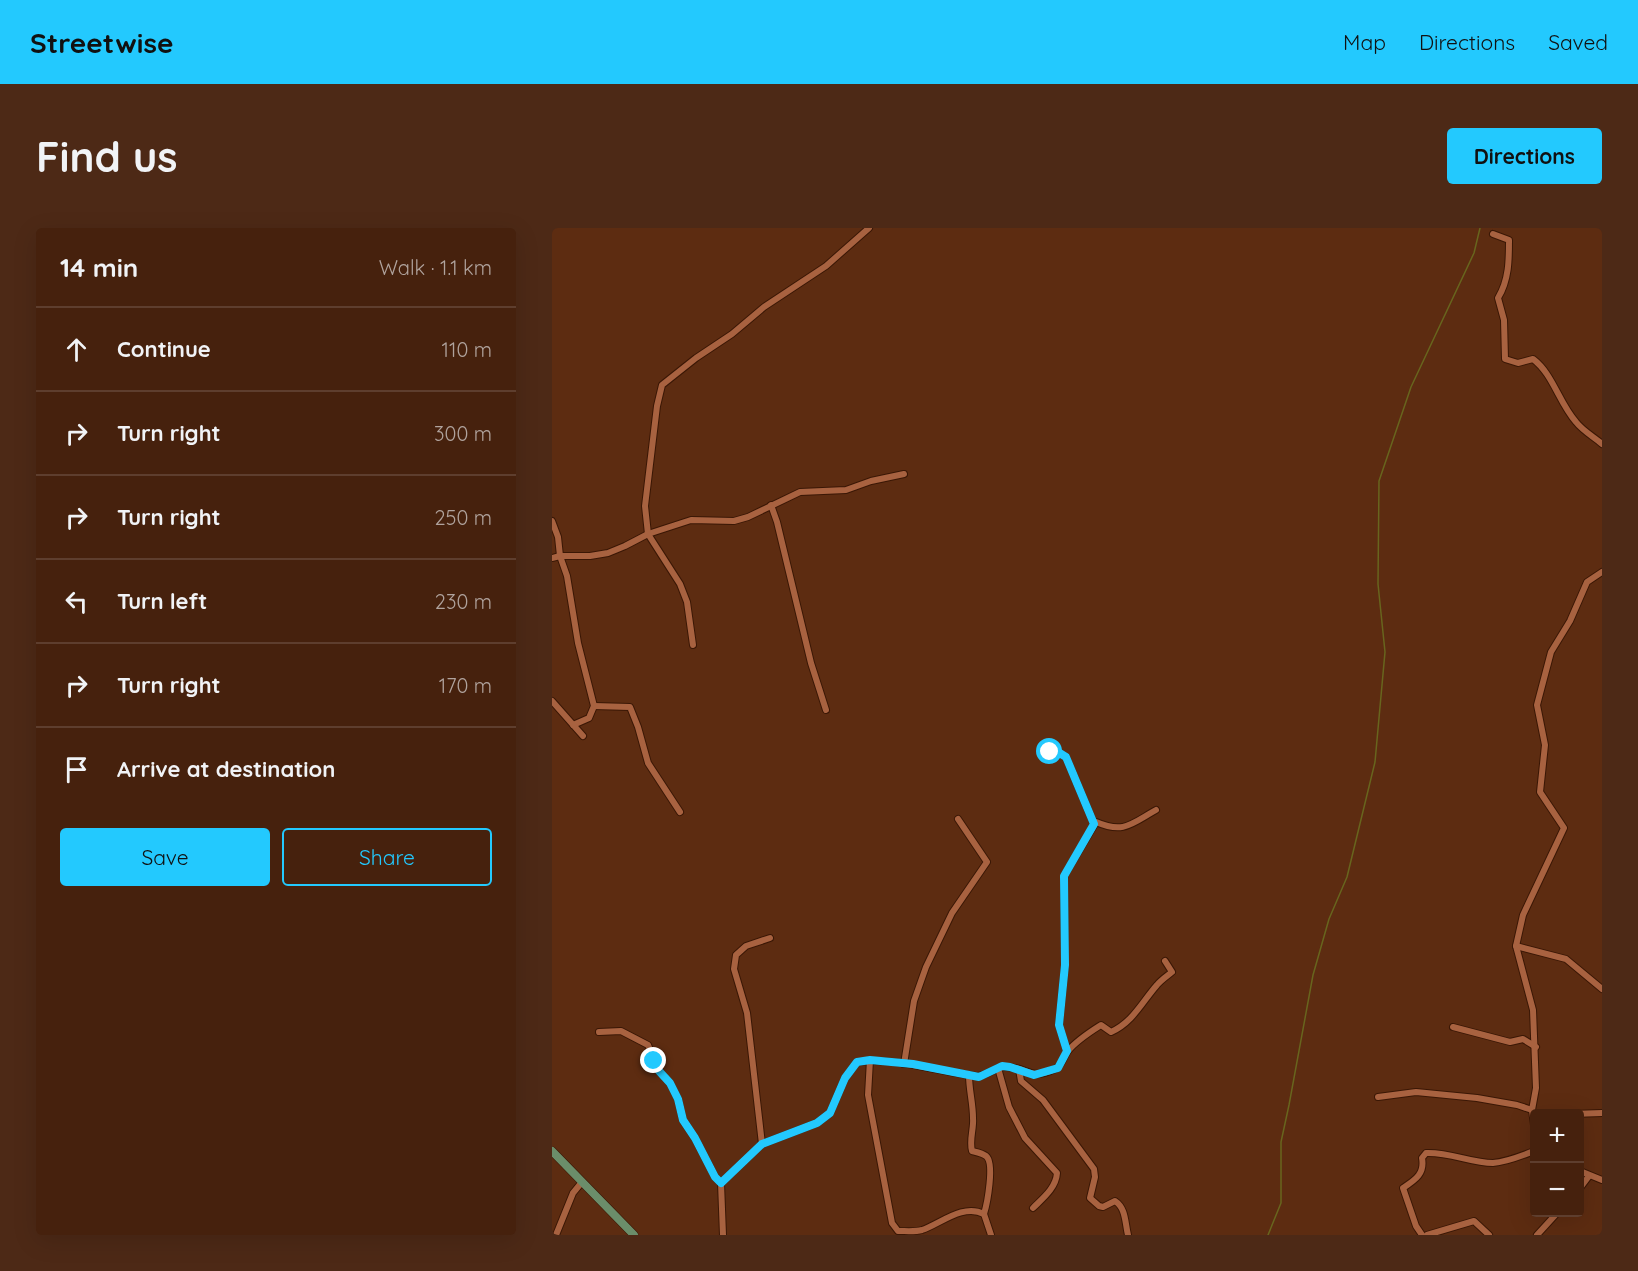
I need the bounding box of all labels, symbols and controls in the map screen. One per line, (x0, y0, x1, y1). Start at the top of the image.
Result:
text: Streetwise (30, 25, 173, 60)
text: Map (1343, 29, 1386, 55)
text: Directions (1419, 29, 1515, 55)
text: Saved (1548, 29, 1608, 55)
button: Directions (1447, 128, 1602, 184)
text: Find us (36, 130, 178, 183)
text: 14 min (60, 251, 138, 284)
text: Walk · 1.1 km (379, 255, 492, 280)
icon: ahead (60, 333, 93, 366)
text: Continue (117, 335, 211, 363)
text: 110 m (442, 337, 492, 362)
icon: right (60, 417, 93, 450)
text: Turn right (117, 419, 221, 447)
text: 300 m (434, 421, 492, 446)
icon: right (60, 501, 93, 534)
text: Turn right (117, 503, 221, 531)
text: 250 m (434, 505, 492, 530)
icon: left (60, 585, 93, 618)
text: Turn left (117, 587, 207, 615)
text: 230 m (435, 589, 492, 614)
icon: right (60, 669, 93, 702)
text: Turn right (117, 671, 221, 699)
text: 170 m (439, 673, 492, 698)
route start (1036, 738, 1062, 764)
icon: arrive (60, 753, 93, 786)
text: Arrive at destination (117, 755, 335, 783)
button: Save (60, 828, 270, 886)
button: Share (282, 828, 492, 886)
route end (640, 1047, 666, 1073)
map controls (1530, 1109, 1584, 1217)
button: + (1530, 1109, 1584, 1163)
button: − (1530, 1163, 1584, 1217)

